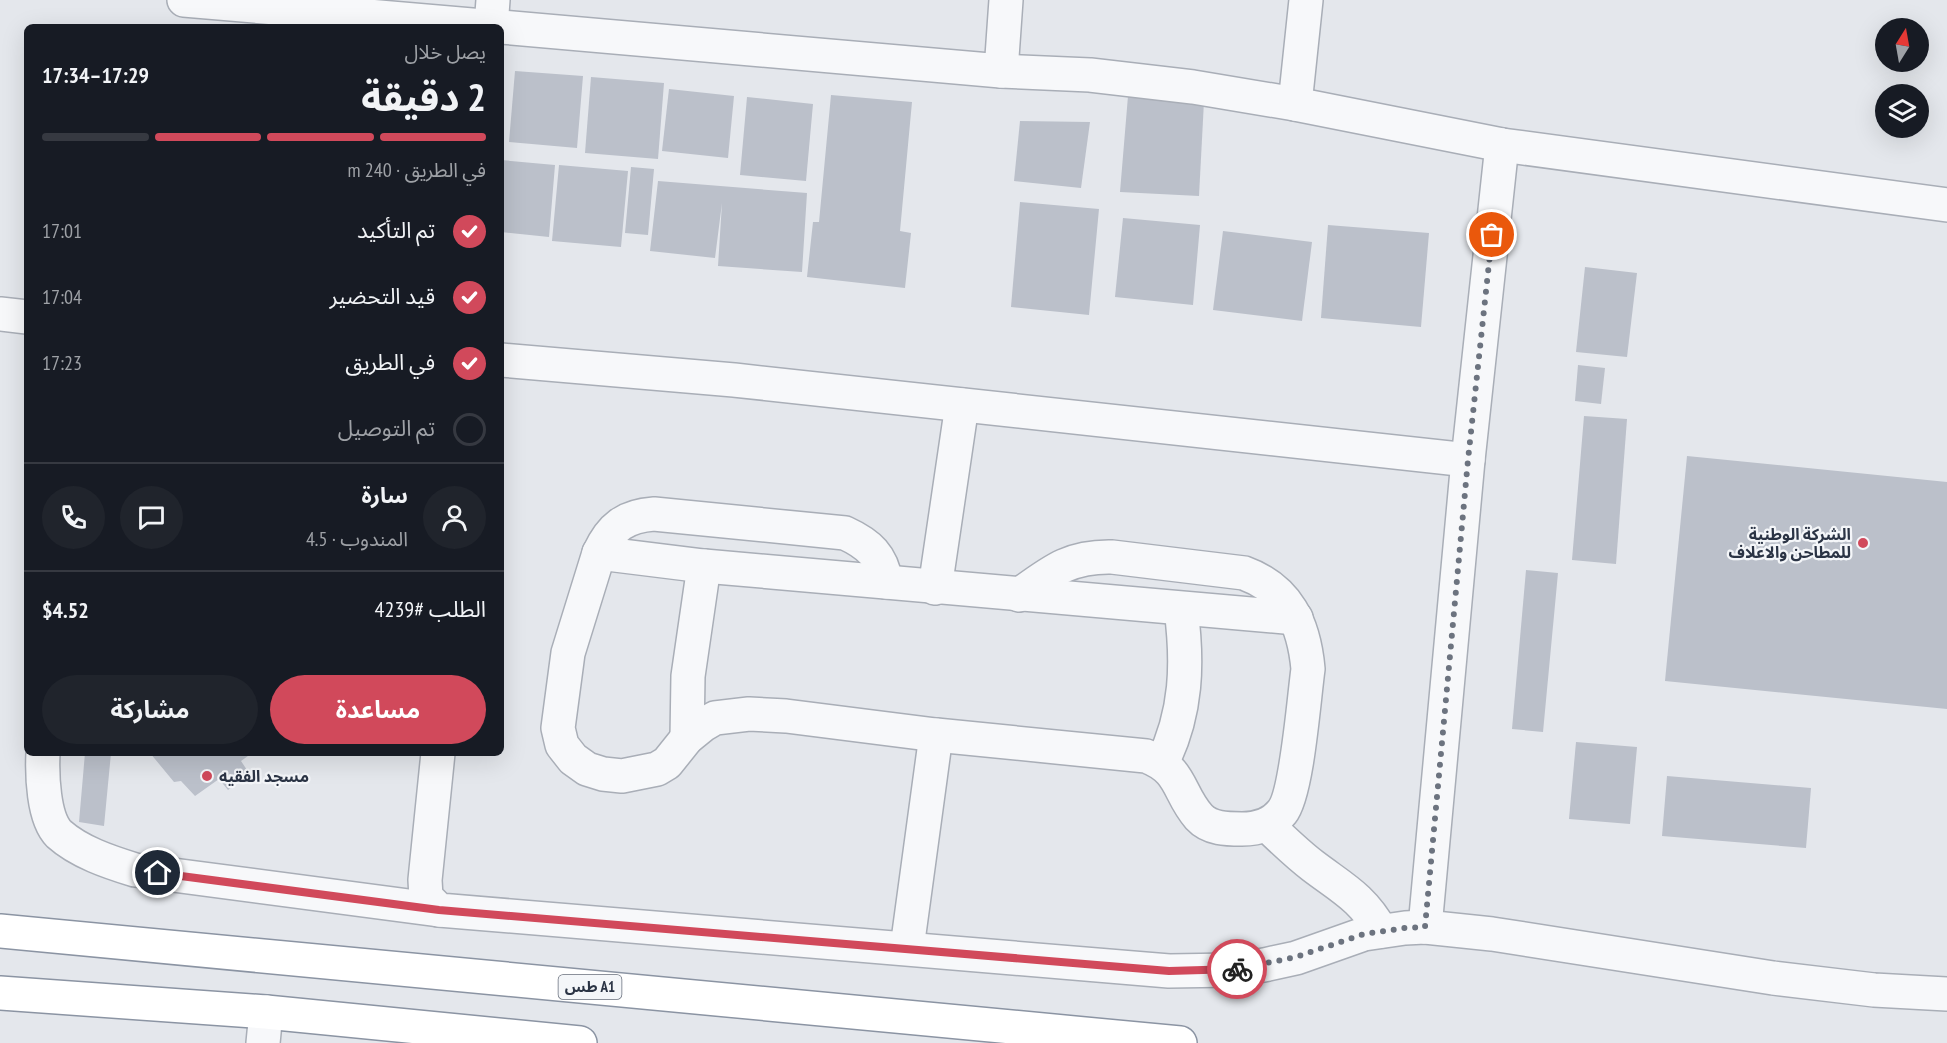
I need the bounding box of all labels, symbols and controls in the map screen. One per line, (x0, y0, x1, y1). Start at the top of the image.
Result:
north arrow (1875, 18, 1929, 72)
map controls (1875, 18, 1929, 138)
text: يصل خلال (405, 39, 486, 65)
text: 17:29–17:34 (42, 61, 149, 89)
text: 2 دقيقة (361, 71, 486, 122)
button: layers (1875, 84, 1929, 138)
text: في الطريق · 240 m (347, 157, 486, 183)
pin (1466, 209, 1517, 260)
icon: check (453, 215, 486, 248)
text: تم التأكيد (357, 216, 435, 244)
text: 17:01 (42, 218, 82, 244)
icon: bag (1475, 218, 1508, 251)
icon: check (453, 281, 486, 314)
text: قيد التحضير (330, 282, 435, 310)
text: 17:04 (42, 284, 82, 310)
icon: check (453, 347, 486, 380)
text: في الطريق (345, 348, 435, 376)
text: 17:23 (42, 350, 82, 376)
text: تم التوصيل (338, 414, 435, 442)
text: سارة (362, 481, 408, 509)
button: phone (42, 486, 105, 549)
button: chat (120, 486, 183, 549)
button: person (423, 486, 486, 549)
place label: الشركة الوطنية للمطاحن والاعلاف (1729, 524, 1851, 562)
text: المندوب · 4.5 (306, 526, 408, 552)
marker: الشركة الوطنية للمطاحن والاعلاف (1856, 536, 1870, 550)
text: الطلب #4239 (375, 595, 486, 623)
text: $4.52 (42, 596, 89, 624)
button: مشاركة (42, 675, 258, 744)
button: مساعدة (270, 675, 486, 744)
place label: مسجد الفقيه (219, 766, 309, 786)
marker: مسجد الفقيه (200, 769, 214, 783)
pin (132, 847, 183, 898)
icon: home (141, 856, 174, 889)
courier (1207, 939, 1267, 999)
icon: bike (1221, 953, 1254, 986)
road number: طس A1 (558, 975, 622, 999)

